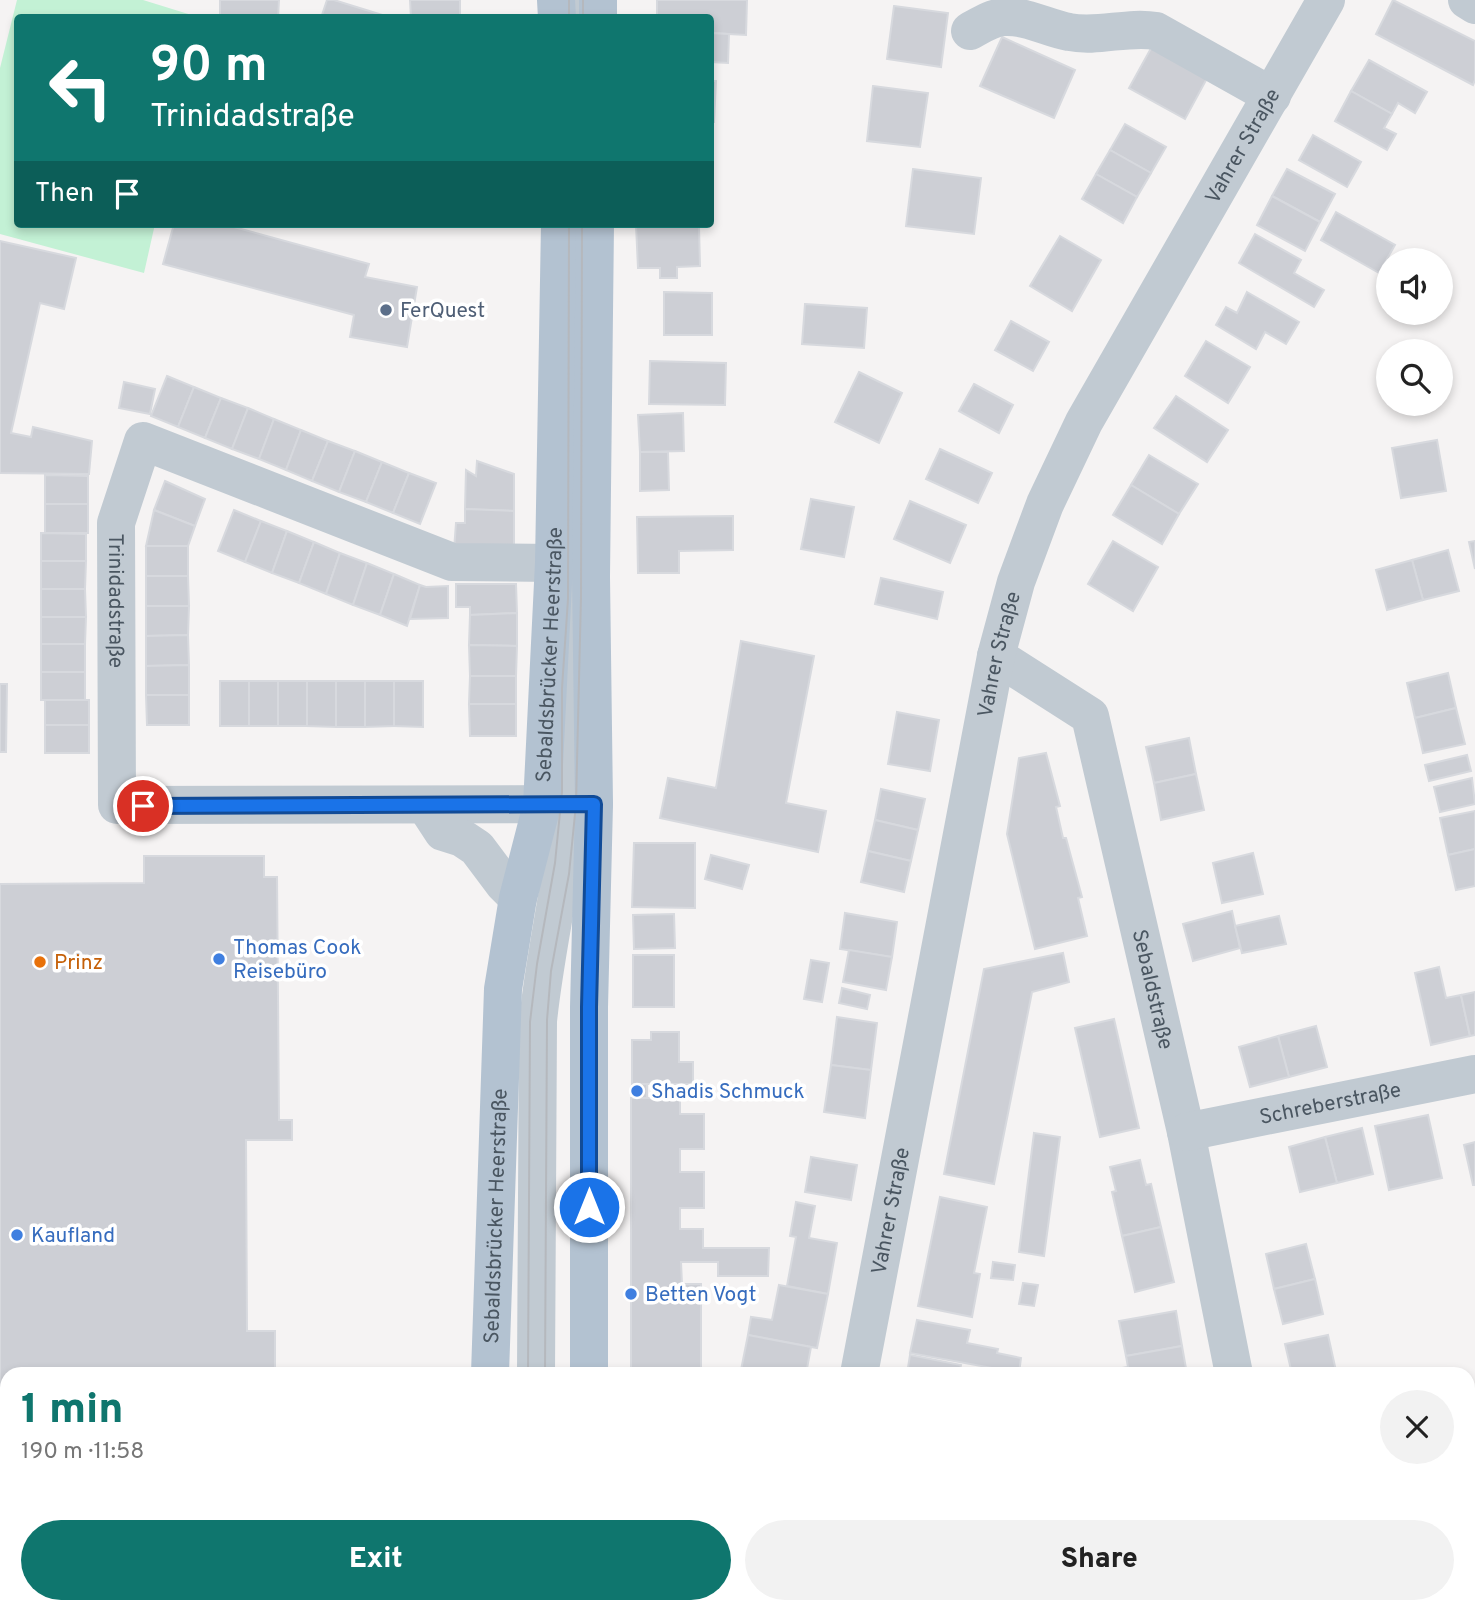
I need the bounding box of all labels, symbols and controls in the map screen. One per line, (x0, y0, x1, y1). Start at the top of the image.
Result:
text: 90 m (150, 37, 268, 99)
icon: left (35, 42, 126, 133)
street label: Vahrer Straße (1200, 84, 1287, 209)
text: Trinidadstraße (150, 98, 355, 138)
icon: arrive (108, 175, 146, 213)
text: Then (35, 178, 94, 211)
map controls (1376, 248, 1453, 416)
button: sound (1376, 248, 1453, 325)
place label: FerQuest (400, 298, 485, 325)
marker: FerQuest (378, 302, 394, 318)
button: search (1376, 339, 1453, 416)
street label: Sebaldsbrücker Heerstraße (531, 527, 570, 783)
street label: Trinidadstraße (101, 534, 129, 668)
street label: Vahrer Straße (973, 589, 1028, 720)
pin (113, 776, 173, 836)
icon: arrive (124, 787, 162, 825)
street label: Sebaldstraße (1125, 927, 1179, 1052)
place label: Thomas Cook Reisebüro (233, 935, 361, 986)
place label: Prinz (54, 950, 103, 977)
marker: Thomas Cook Reisebüro (211, 951, 227, 967)
marker: Prinz (32, 954, 48, 970)
street label: Schreberstraße (1257, 1077, 1404, 1132)
place label: Shadis Schmuck (651, 1079, 805, 1106)
marker: Shadis Schmuck (629, 1083, 645, 1099)
street label: Sebaldsbrücker Heerstraße (479, 1088, 515, 1344)
street label: Vahrer Straße (866, 1145, 917, 1277)
position arrow (552, 1170, 626, 1244)
place label: Kaufland (31, 1223, 115, 1250)
marker: Kaufland (9, 1227, 25, 1243)
place label: Betten Vogt (645, 1282, 756, 1309)
marker: Betten Vogt (623, 1286, 639, 1302)
text: 1 min (21, 1385, 124, 1438)
button: close (1380, 1390, 1454, 1464)
text: 190 m · 11:58 (21, 1438, 144, 1467)
button: Exit (21, 1520, 731, 1600)
button: Share (745, 1520, 1454, 1600)

